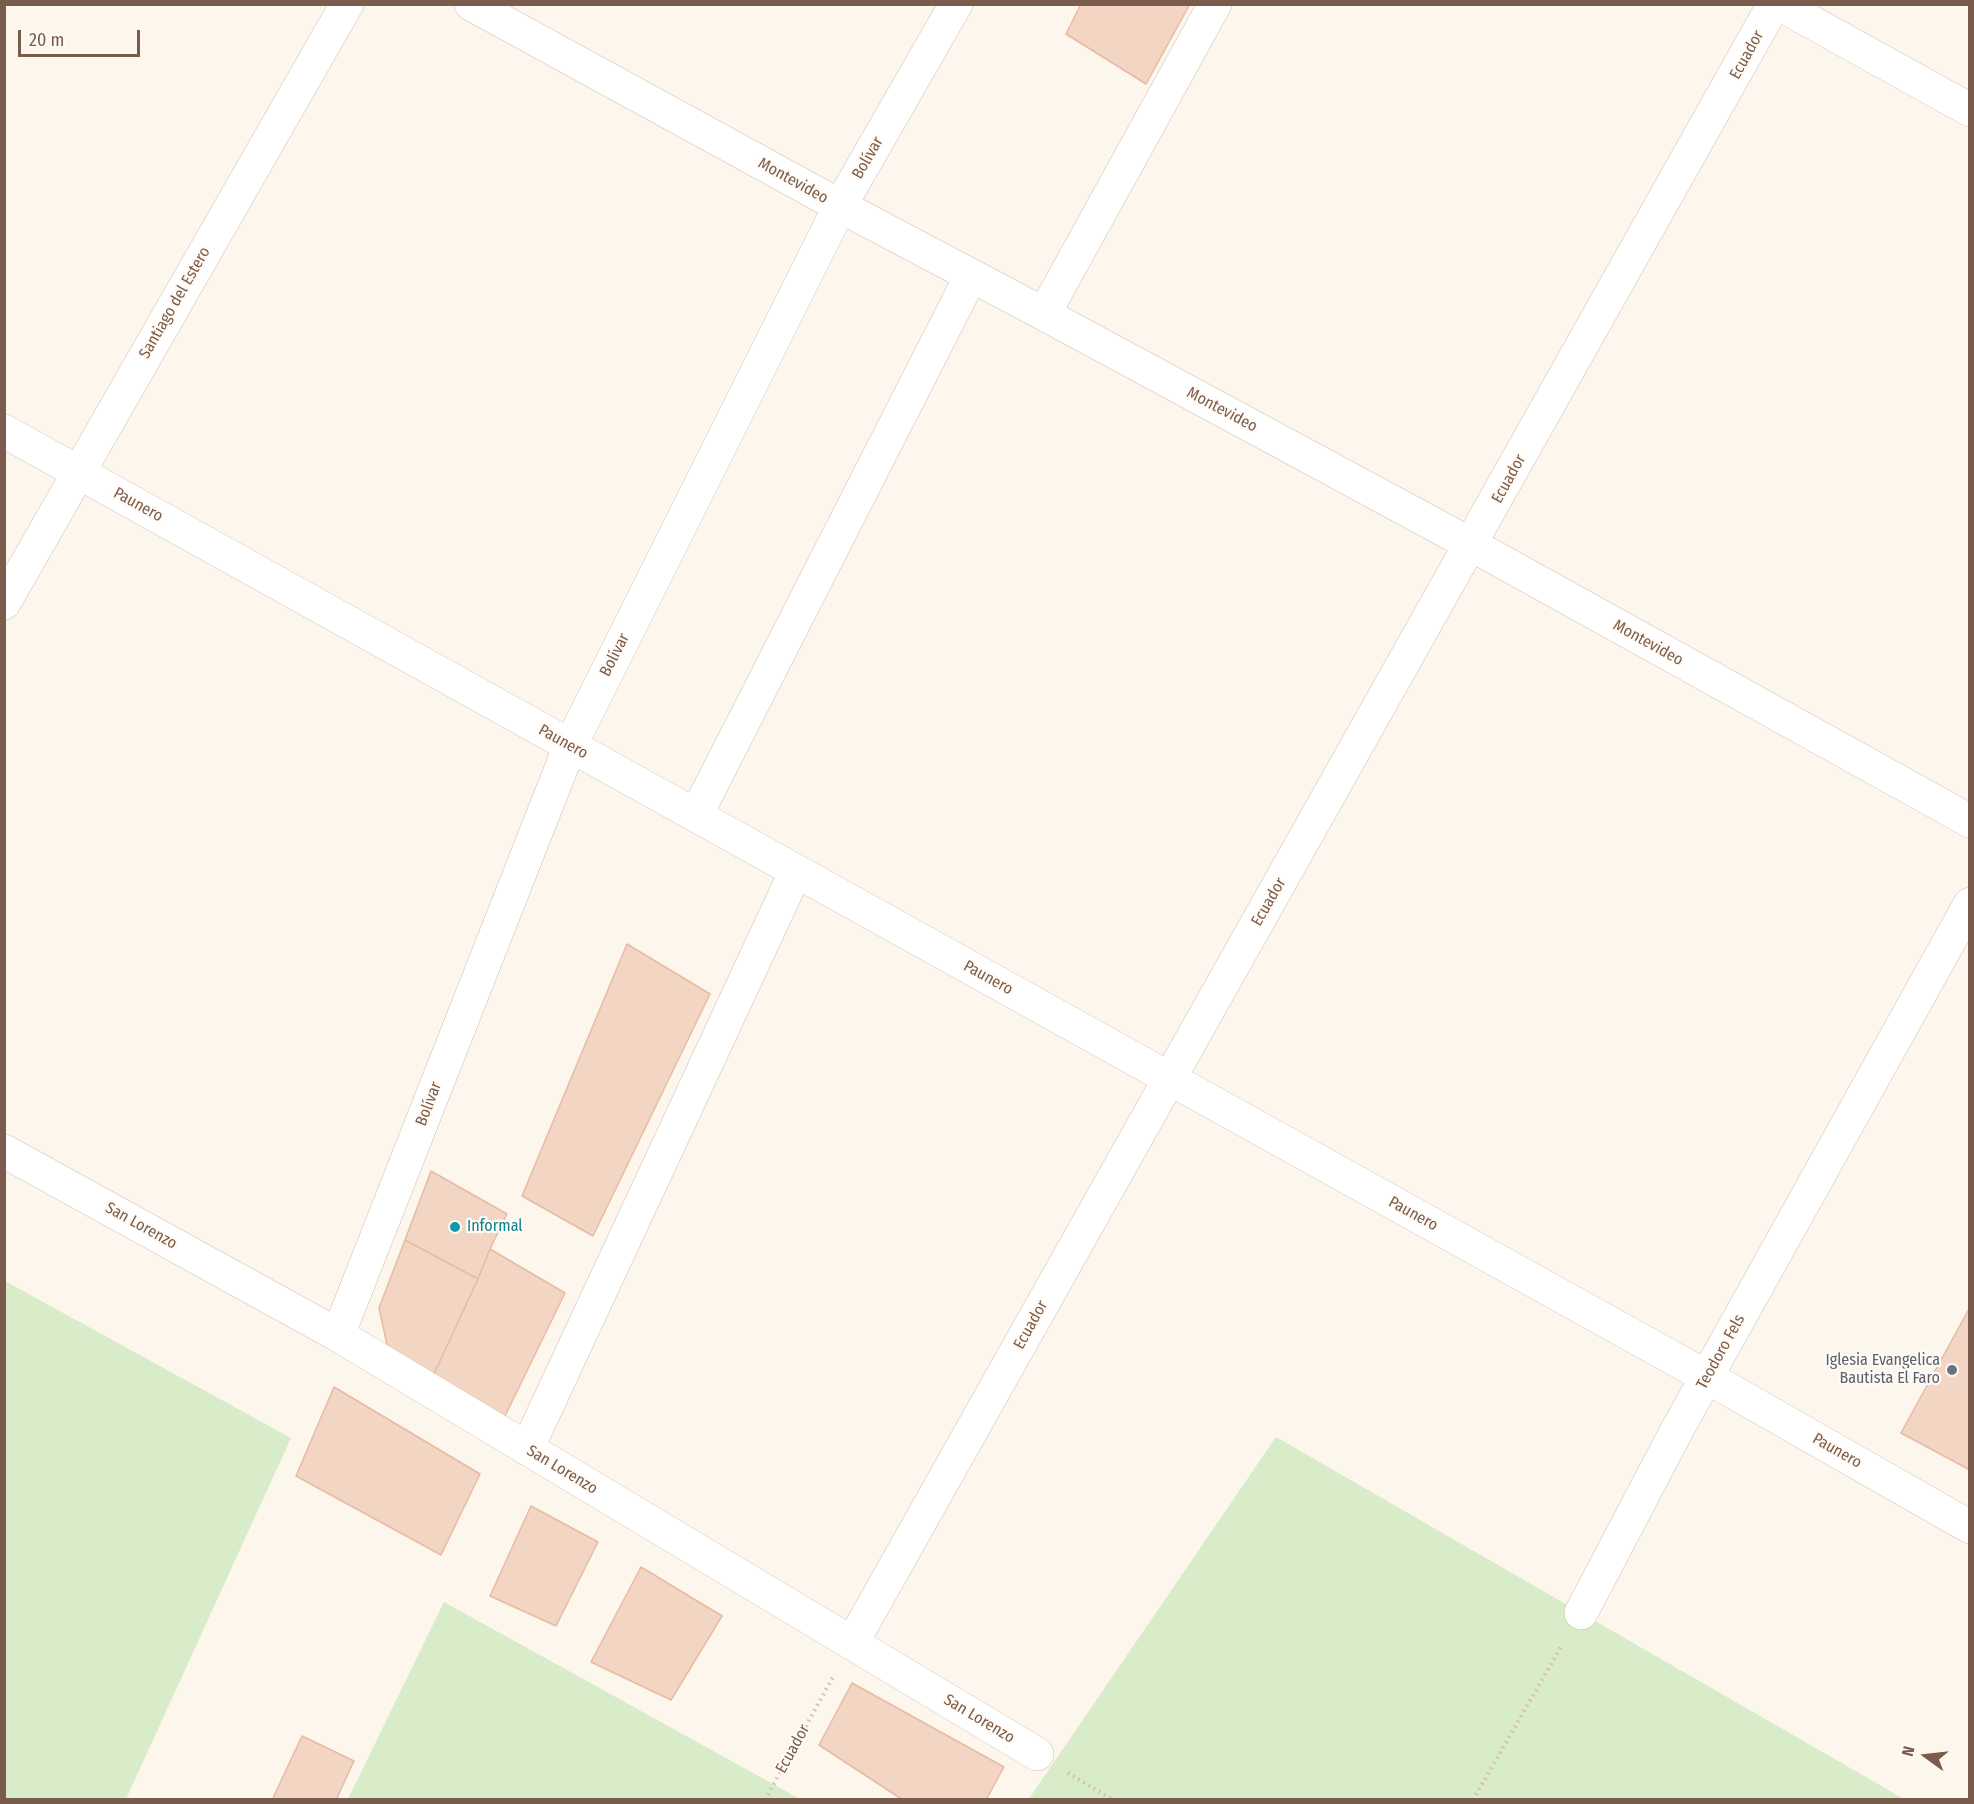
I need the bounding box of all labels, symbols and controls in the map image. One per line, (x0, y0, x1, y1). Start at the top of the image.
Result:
scale bar (21, 18, 142, 56)
street label: Ecuador (1726, 27, 1768, 83)
text: 20 m (29, 29, 64, 51)
street label: Bolívar (848, 133, 888, 183)
street label: Montevideo (755, 154, 831, 208)
street label: Santiago del Estero (135, 244, 215, 362)
street label: Montevideo (1183, 383, 1261, 437)
street label: Ecuador (1488, 451, 1530, 507)
street label: Paunero (110, 484, 166, 526)
street label: Montevideo (1610, 616, 1686, 670)
street label: Bolívar (596, 630, 634, 680)
street label: Paunero (535, 721, 591, 763)
street label: Ecuador (1248, 874, 1290, 930)
street label: Paunero (960, 957, 1016, 999)
street label: Bolívar (412, 1079, 446, 1129)
street label: Paunero (1385, 1193, 1441, 1235)
street label: San Lorenzo (102, 1198, 180, 1254)
place label: Informal (467, 1217, 523, 1237)
marker: Informal (448, 1220, 462, 1234)
street label: Ecuador (1010, 1297, 1052, 1353)
street label: Teodoro Fels (1693, 1311, 1749, 1393)
place label: Iglesia Evangelica Bautista El Faro (1825, 1351, 1940, 1389)
marker: Iglesia Evangelica Bautista El Faro (1945, 1363, 1959, 1377)
street label: Paunero (1809, 1429, 1865, 1473)
street label: San Lorenzo (523, 1441, 601, 1499)
street label: San Lorenzo (940, 1690, 1018, 1748)
street label: Ecuador (772, 1721, 814, 1777)
north arrow (1896, 1726, 1956, 1786)
text: N (1898, 1744, 1919, 1758)

